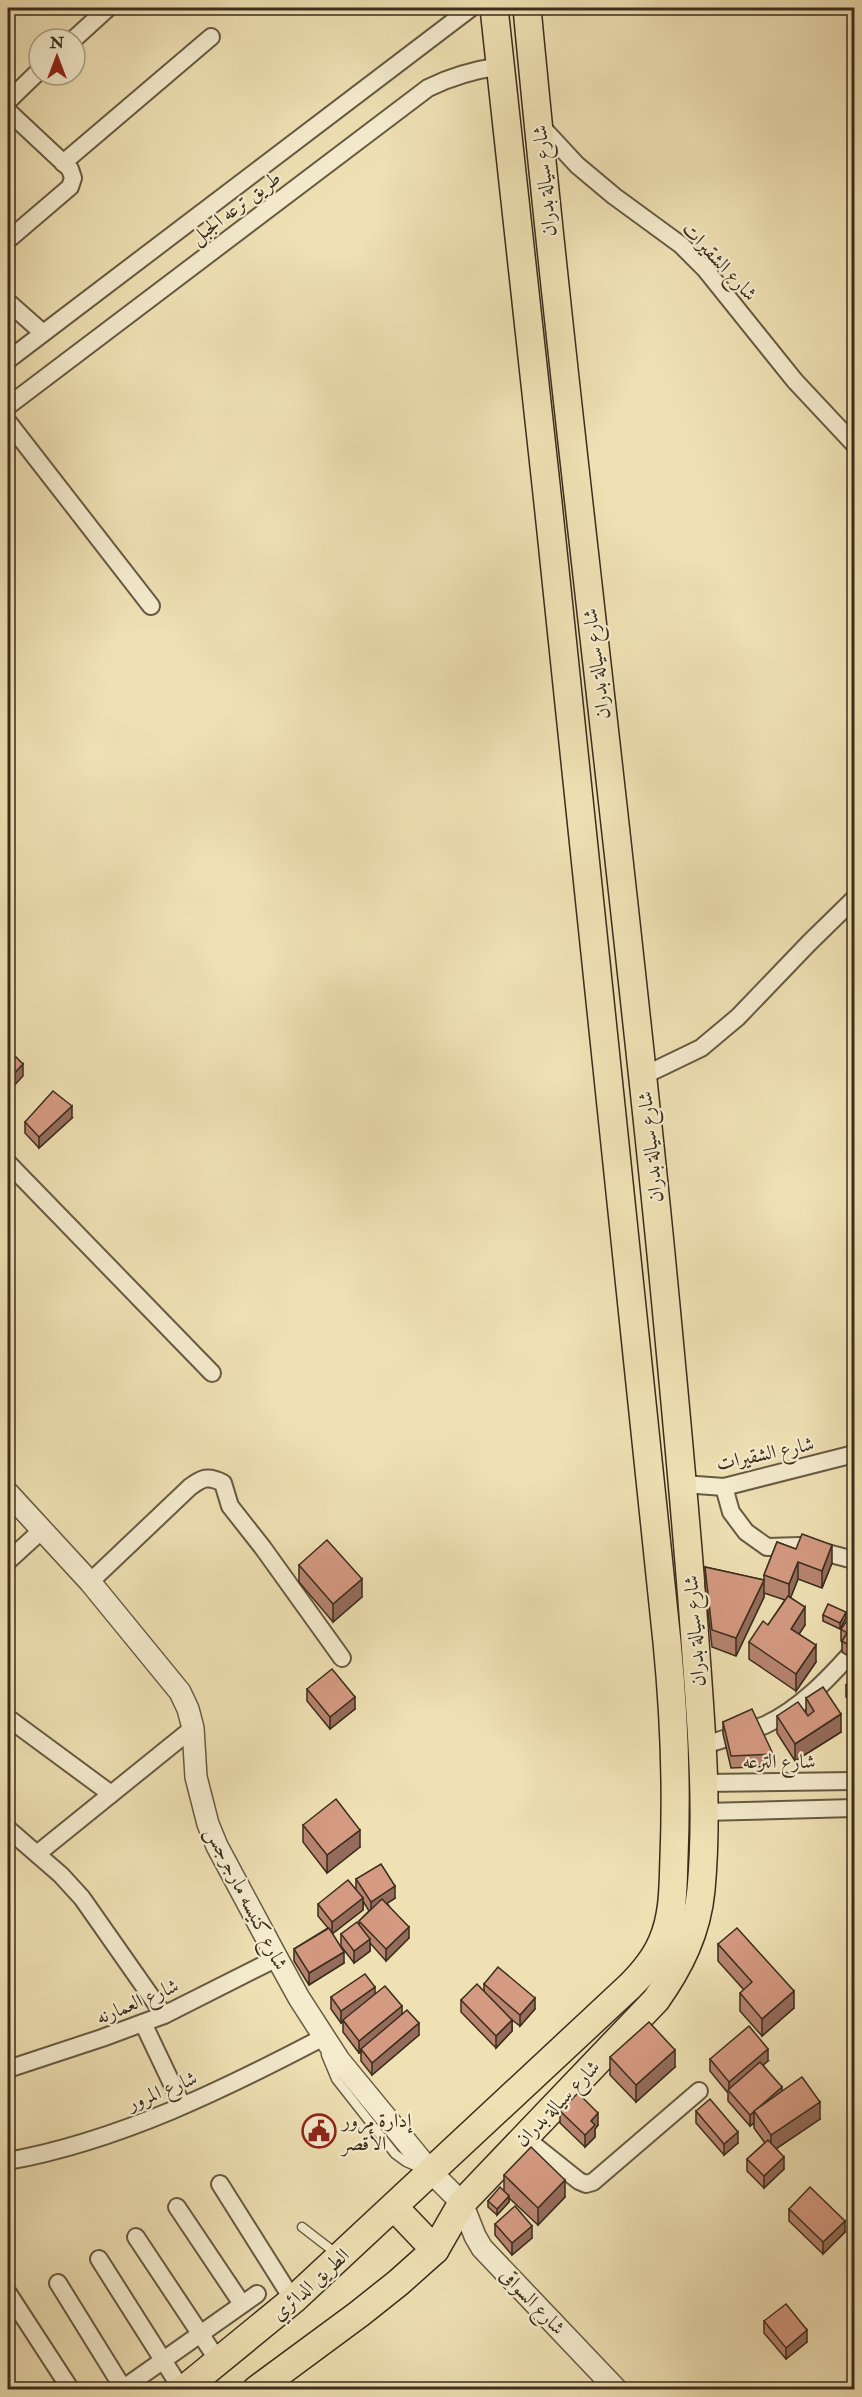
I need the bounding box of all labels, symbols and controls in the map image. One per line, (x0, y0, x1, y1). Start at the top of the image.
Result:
north arrow (27, 27, 87, 87)
text: N (49, 33, 65, 53)
street label: شارع سيالة بدران (527, 124, 567, 238)
street label: طريق ترعه الجبل (185, 165, 287, 251)
street label: شارع الشقيرات (673, 216, 763, 310)
street label: شارع سيالة بدران (577, 606, 621, 721)
street label: شارع سيالة بدران (632, 1090, 674, 1204)
street label: شارع الشقيرات (714, 1431, 817, 1481)
street label: شارع سيالة بدران (678, 1574, 716, 1688)
street label: شارع الترعه (742, 1749, 816, 1779)
street label: شارع كنيسه مارجرجس (195, 1822, 293, 1976)
street label: شارع العمارنه (92, 1973, 184, 2035)
street label: شارع سيالة بدران (510, 2055, 609, 2156)
street label: شارع المرور (122, 2065, 203, 2121)
place label: إدارة مرور الأقصر (340, 2108, 413, 2157)
public building icon: إدارة مرور الأقصر (301, 2113, 337, 2149)
street label: الطريق الدائري (266, 2243, 357, 2328)
street label: شارع السواقى (491, 2263, 571, 2344)

